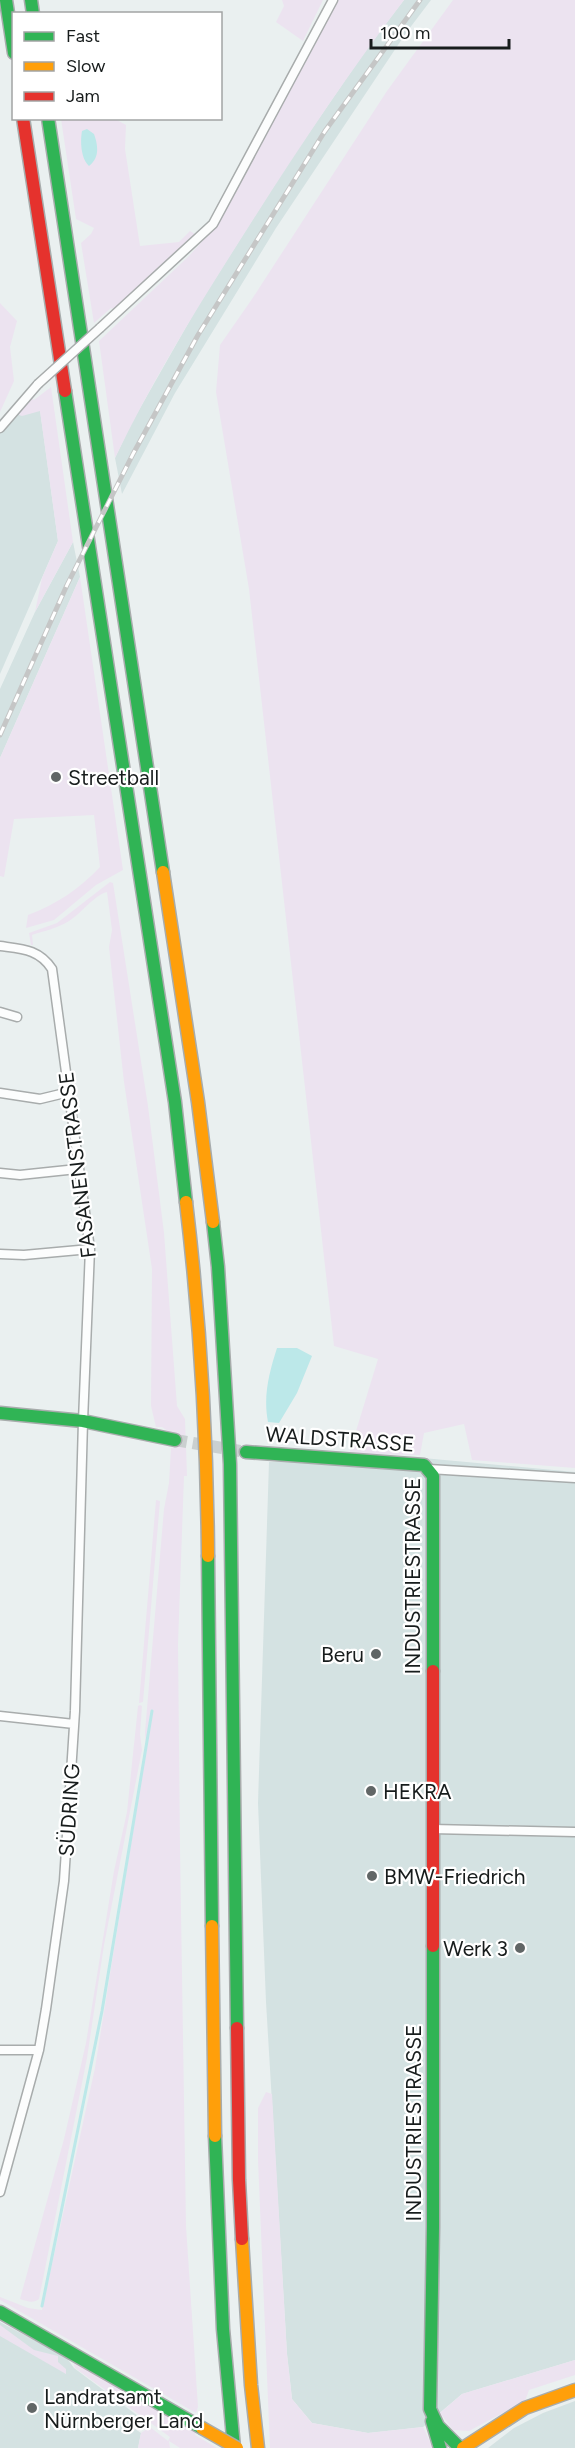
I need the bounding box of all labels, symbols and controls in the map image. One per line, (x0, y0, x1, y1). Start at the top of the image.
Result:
legend (12, 12, 222, 120)
scale bar (371, 12, 509, 50)
text: 100 m (380, 22, 430, 44)
text: Fast (66, 25, 100, 47)
text: Slow (66, 55, 105, 77)
text: Jam (66, 85, 100, 107)
place label: Streetball (68, 765, 159, 790)
marker: Streetball (49, 770, 63, 784)
street label: FASANENSTRASSE (53, 1070, 101, 1260)
street label: WALDSTRASSE (265, 1421, 415, 1457)
street label: INDUSTRIESTRASSE (400, 1477, 425, 1675)
place label: Beru (321, 1642, 364, 1667)
marker: Beru (369, 1647, 383, 1661)
street label: SÜDRING (53, 1763, 85, 1857)
place label: HEKRA (383, 1779, 451, 1804)
marker: HEKRA (364, 1784, 378, 1798)
place label: BMW-Friedrich (384, 1864, 526, 1889)
marker: BMW-Friedrich (365, 1869, 379, 1883)
place label: Werk 3 (443, 1936, 508, 1961)
marker: Werk 3 (513, 1941, 527, 1955)
street label: INDUSTRIESTRASSE (401, 2024, 426, 2222)
place label: Landratsamt Nürnberger Land (44, 2384, 203, 2433)
marker: Landratsamt Nürnberger Land (25, 2401, 39, 2415)

